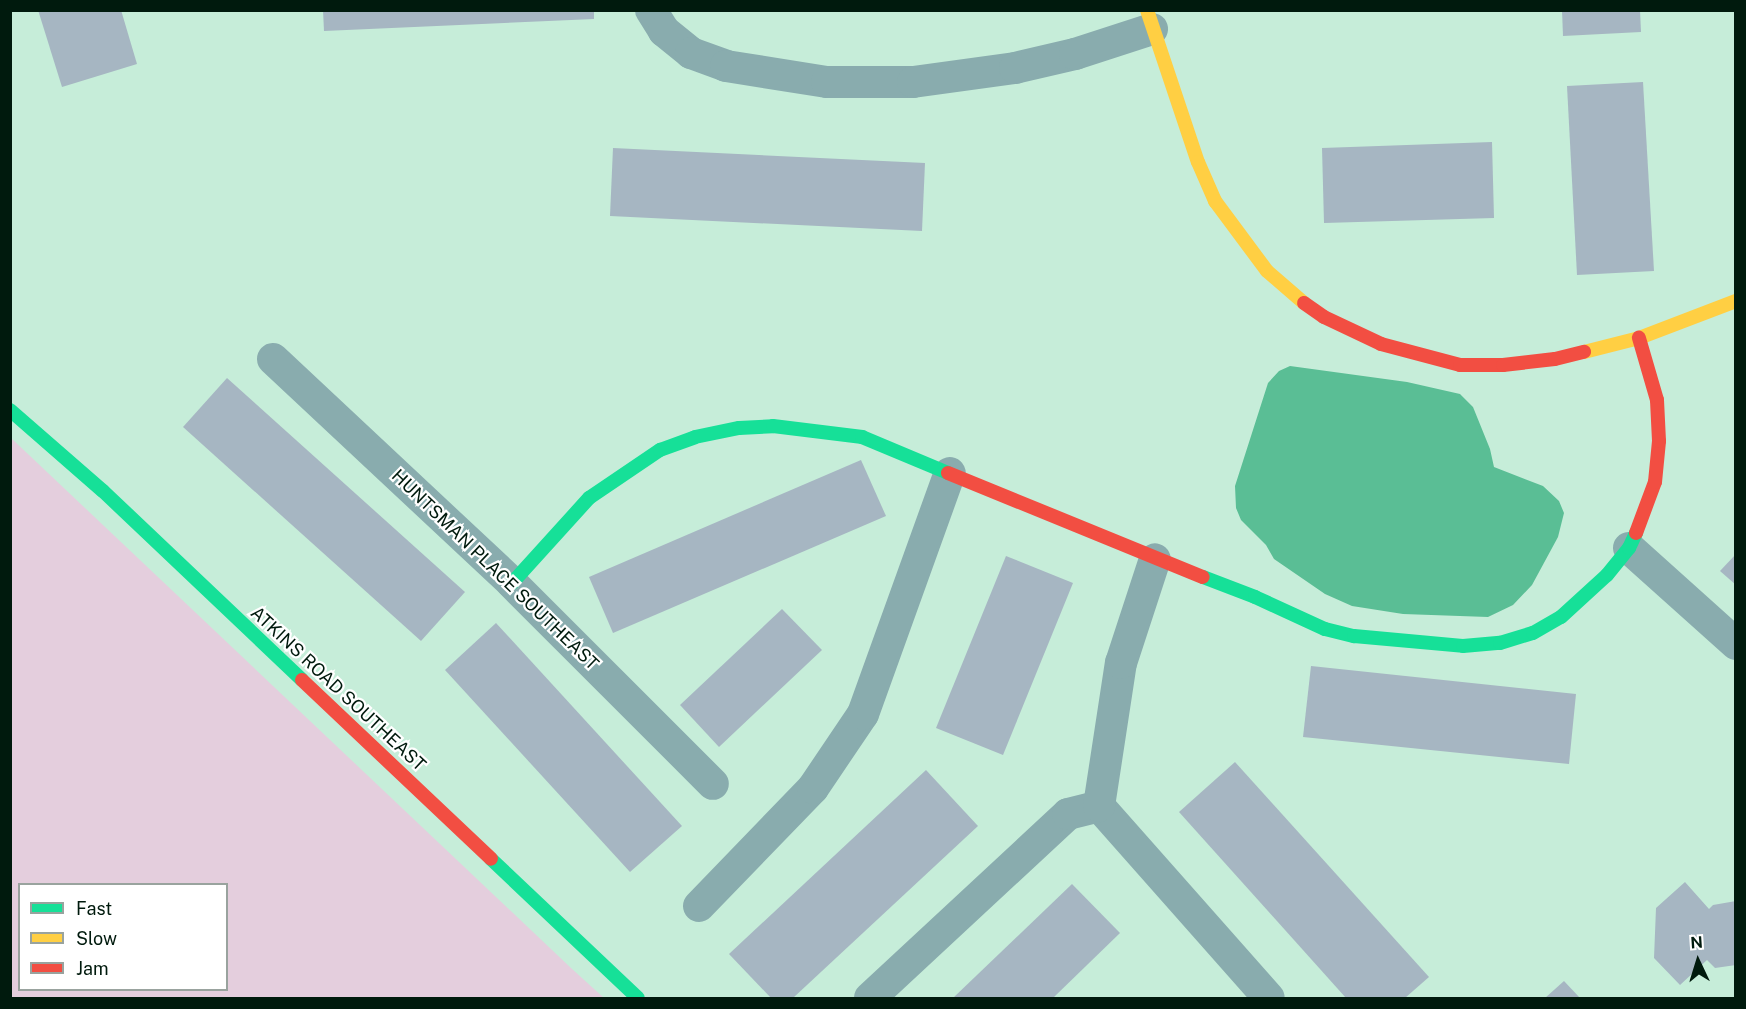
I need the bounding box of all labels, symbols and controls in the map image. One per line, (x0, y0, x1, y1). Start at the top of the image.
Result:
street label: HUNTSMAN PLACE SOUTHEAST (387, 465, 603, 675)
street label: ATKINS ROAD SOUTHEAST (246, 602, 430, 776)
legend (18, 883, 228, 991)
text: Fast (76, 898, 112, 919)
text: Slow (76, 928, 117, 949)
north arrow (1668, 931, 1728, 991)
text: N (1690, 933, 1704, 952)
text: Jam (76, 958, 109, 979)

